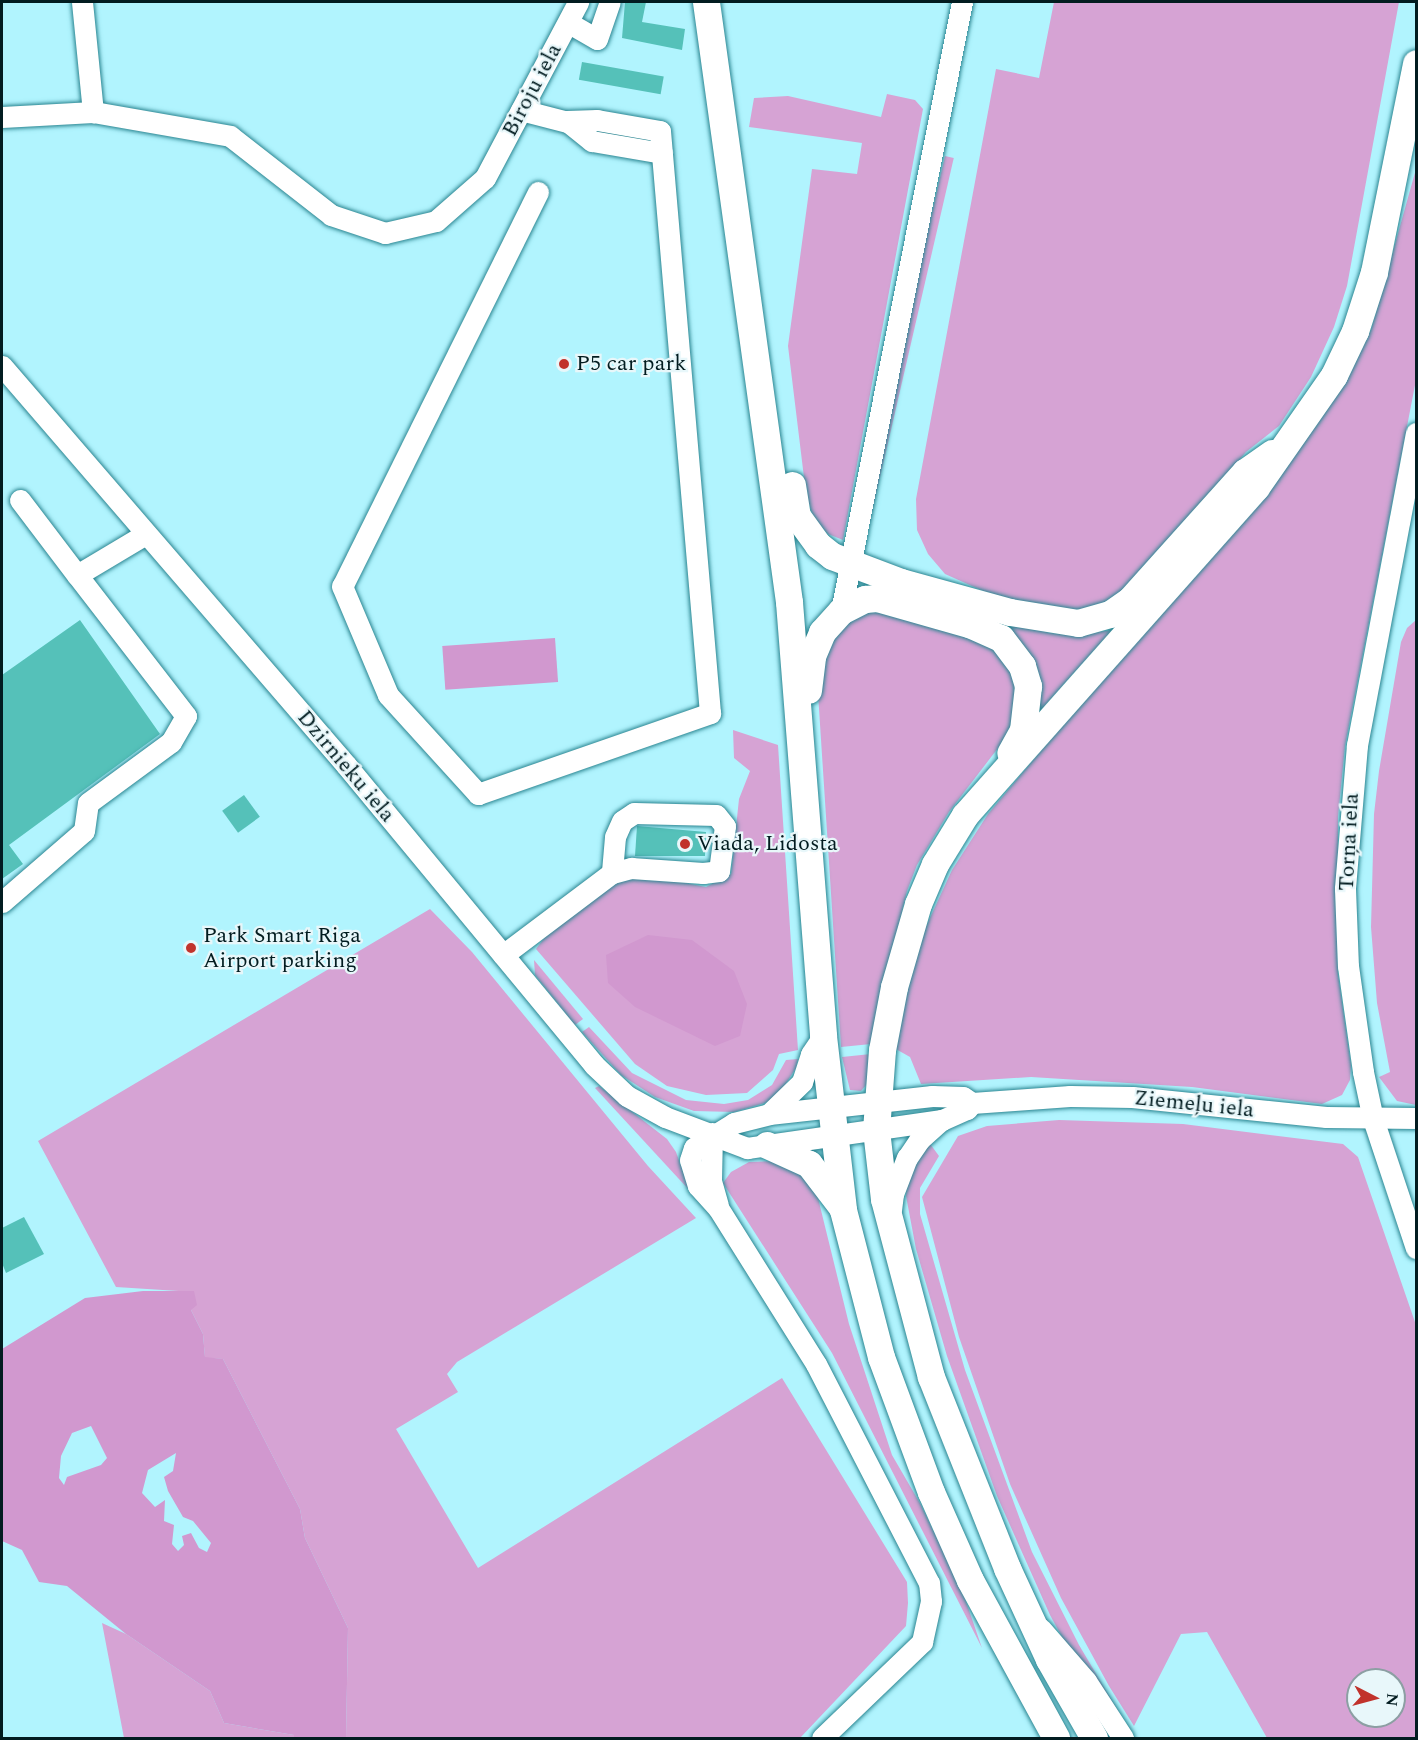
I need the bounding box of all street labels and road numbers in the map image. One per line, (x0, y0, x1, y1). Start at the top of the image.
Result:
street label: Biroju iela (497, 39, 567, 141)
street label: Dzirnieku iela (291, 705, 401, 827)
street label: Torņa iela (1333, 792, 1365, 892)
street label: Ziemeļu iela (1133, 1085, 1255, 1123)

